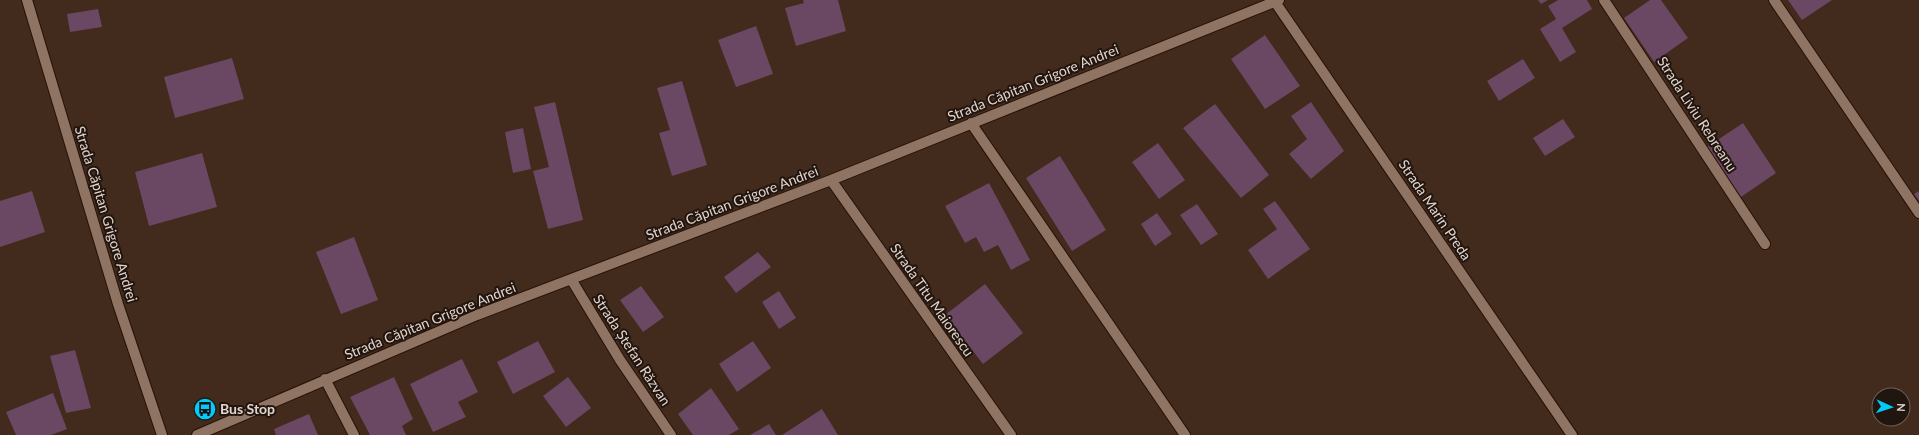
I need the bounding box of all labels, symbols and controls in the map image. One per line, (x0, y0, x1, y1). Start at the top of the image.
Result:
street label: Strada Căpitan Grigore Andrei (945, 40, 1121, 125)
street label: Strada Liviu Rebreanu (1654, 53, 1741, 174)
street label: Strada Căpitan Grigore Andrei (72, 124, 141, 304)
street label: Strada Marin Preda (1396, 156, 1475, 263)
street label: Strada Căpitan Grigore Andrei (643, 162, 820, 243)
street label: Strada Titu Maiorescu (887, 240, 978, 359)
street label: Strada Căpitan Grigore Andrei (342, 278, 518, 363)
street label: Strada Ștefan Răzvan (590, 291, 675, 409)
north arrow (1871, 387, 1911, 427)
bus stop icon: Bus Stop (192, 396, 218, 422)
place label: Bus Stop (220, 400, 275, 417)
text: N (1895, 403, 1908, 412)

